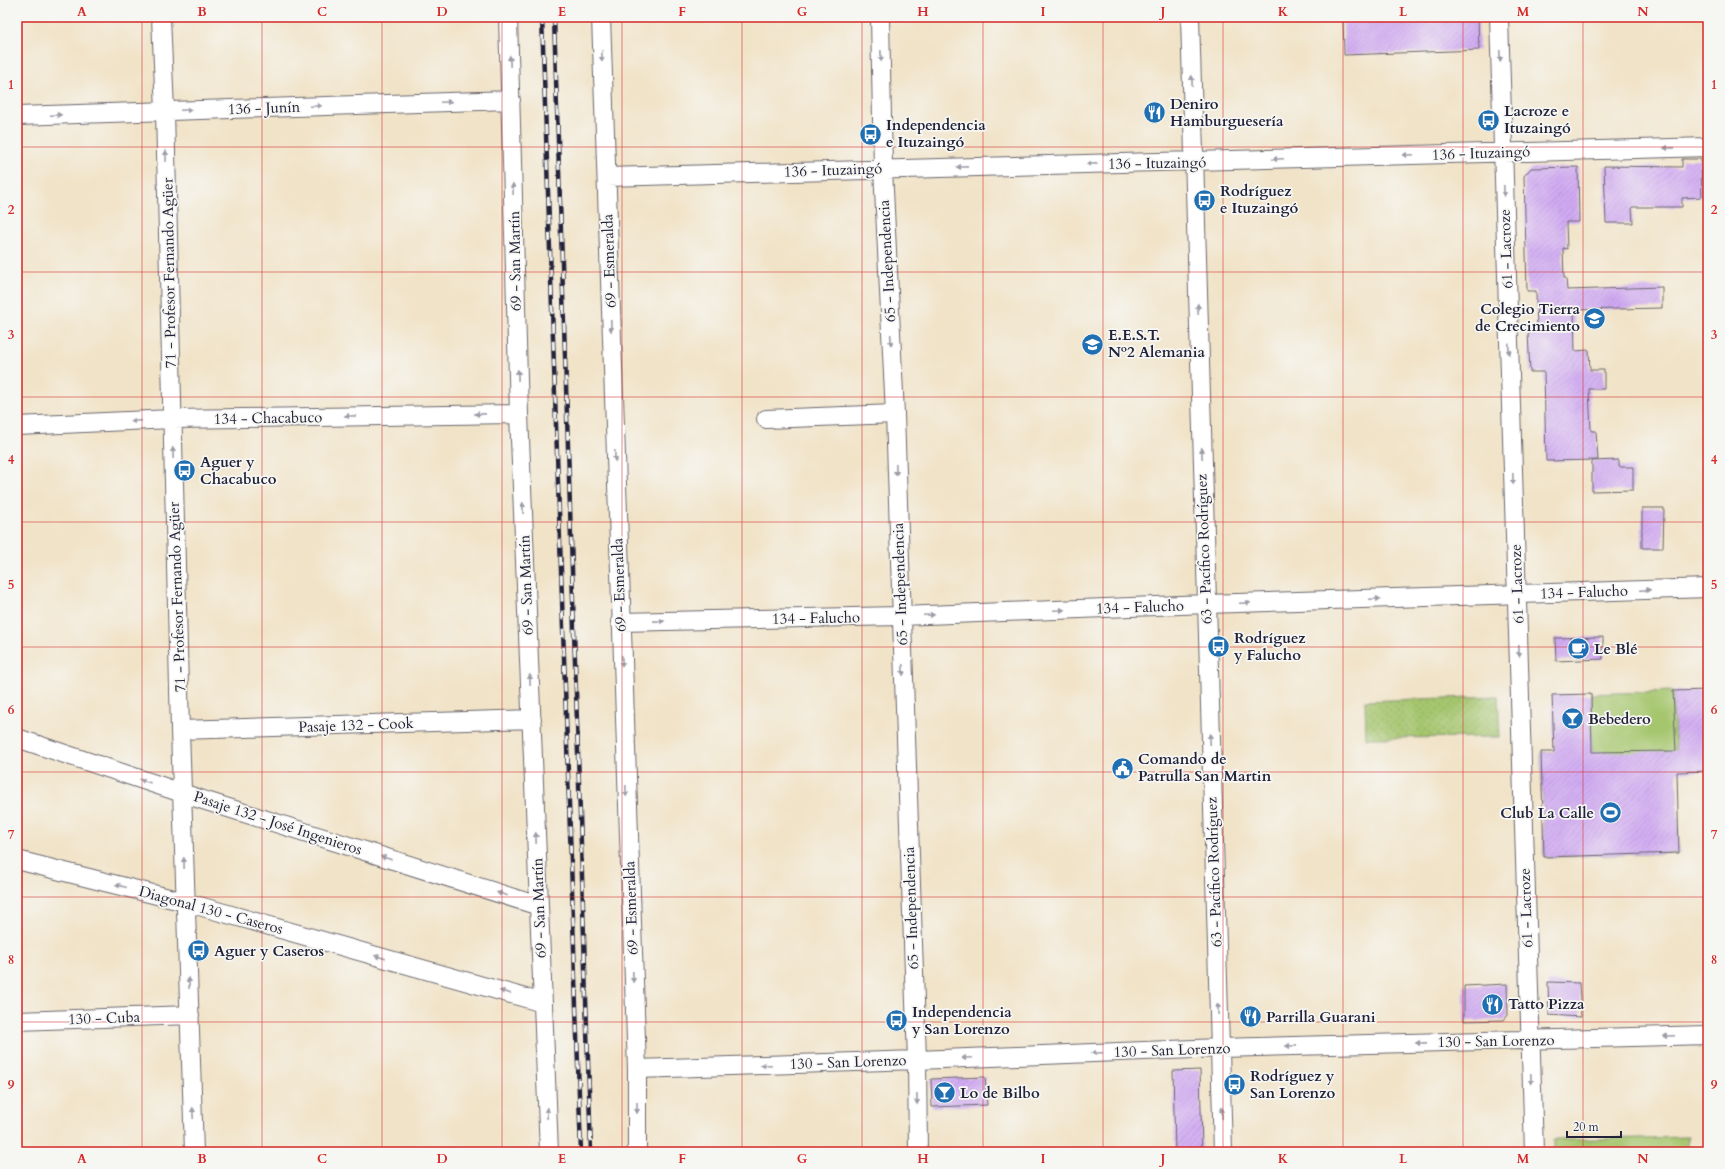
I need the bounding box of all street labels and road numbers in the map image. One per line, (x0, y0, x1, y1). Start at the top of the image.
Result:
street label: 136 - Junín (227, 97, 301, 119)
street label: 136 - Ituzaingó (1432, 141, 1530, 165)
street label: 136 - Ituzaingó (1108, 152, 1206, 174)
street label: 136 - Ituzaingó (784, 158, 882, 182)
street label: 71 - Profesor Fernando Agüer (157, 177, 181, 368)
street label: 65 - Independencia (874, 199, 900, 323)
street label: 61 - Lacroze (1495, 209, 1517, 289)
street label: 69 - San Martín (504, 210, 526, 311)
street label: 69 - Esmeralda (597, 213, 621, 308)
street label: 134 - Chacabuco (214, 407, 322, 429)
street label: 63 - Pacífico Rodríguez (1191, 473, 1217, 624)
street label: 71 - Profesor Fernando Agüer (164, 501, 190, 693)
street label: 65 - Independencia (888, 522, 912, 646)
street label: 69 - San Martín (514, 534, 538, 635)
street label: 69 - Esmeralda (607, 537, 631, 632)
street label: 61 - Lacroze (1506, 544, 1528, 624)
street label: 134 - Falucho (1540, 580, 1628, 604)
street label: 134 - Falucho (1096, 595, 1184, 619)
street label: 134 - Falucho (772, 607, 860, 629)
street label: Pasaje 132 - Cook (298, 713, 414, 737)
street label: Pasaje 132 - José Ingenieros (191, 786, 365, 860)
street label: 63 - Pacífico Rodríguez (1201, 796, 1227, 947)
street label: 65 - Independencia (899, 846, 923, 970)
street label: 69 - San Martín (527, 857, 551, 958)
street label: 69 - Esmeralda (619, 860, 643, 955)
street label: 61 - Lacroze (1515, 868, 1537, 948)
street label: Diagonal 130 - Caseros (137, 881, 285, 939)
street label: 130 - Cuba (68, 1007, 141, 1029)
street label: 130 - San Lorenzo (1437, 1030, 1555, 1052)
street label: 130 - San Lorenzo (1113, 1038, 1231, 1062)
street label: 130 - San Lorenzo (789, 1050, 907, 1074)

